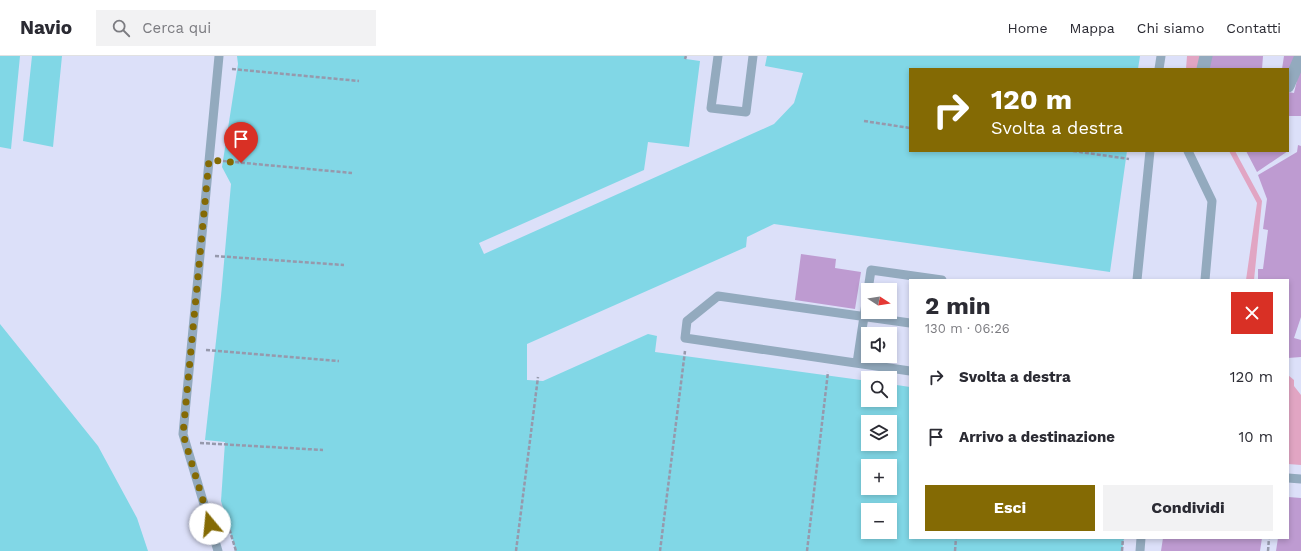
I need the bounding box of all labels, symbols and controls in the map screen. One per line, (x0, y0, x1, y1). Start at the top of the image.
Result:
search box (96, 10, 376, 46)
text: Navio (20, 16, 72, 39)
icon: search (110, 17, 132, 39)
text: Cerca qui (142, 19, 211, 37)
text: Home (1008, 20, 1048, 36)
text: Mappa (1070, 20, 1115, 36)
text: Chi siamo (1137, 20, 1204, 36)
text: Contatti (1226, 20, 1281, 36)
text: 120 m (991, 83, 1072, 116)
icon: right (925, 84, 977, 136)
text: Svolta a destra (991, 117, 1123, 138)
pin (224, 122, 258, 163)
icon: arrive (230, 128, 252, 150)
north arrow (861, 283, 897, 319)
map controls (861, 283, 897, 539)
text: 2 min (925, 292, 991, 320)
button: close (1231, 292, 1273, 334)
text: 130 m · 06:26 (925, 321, 1010, 336)
button: sound (861, 327, 897, 363)
icon: right (925, 366, 947, 388)
text: Svolta a destra (959, 368, 1071, 386)
text: 120 m (1230, 368, 1273, 386)
button: search (861, 371, 897, 407)
button: layers (861, 415, 897, 451)
icon: arrive (925, 426, 947, 448)
text: Arrivo a destinazione (959, 428, 1115, 446)
text: 10 m (1238, 428, 1273, 446)
button: + (861, 459, 897, 495)
button: Esci (925, 485, 1095, 531)
button: Condividi (1103, 485, 1273, 531)
position arrow (189, 503, 231, 545)
button: − (861, 503, 897, 539)

